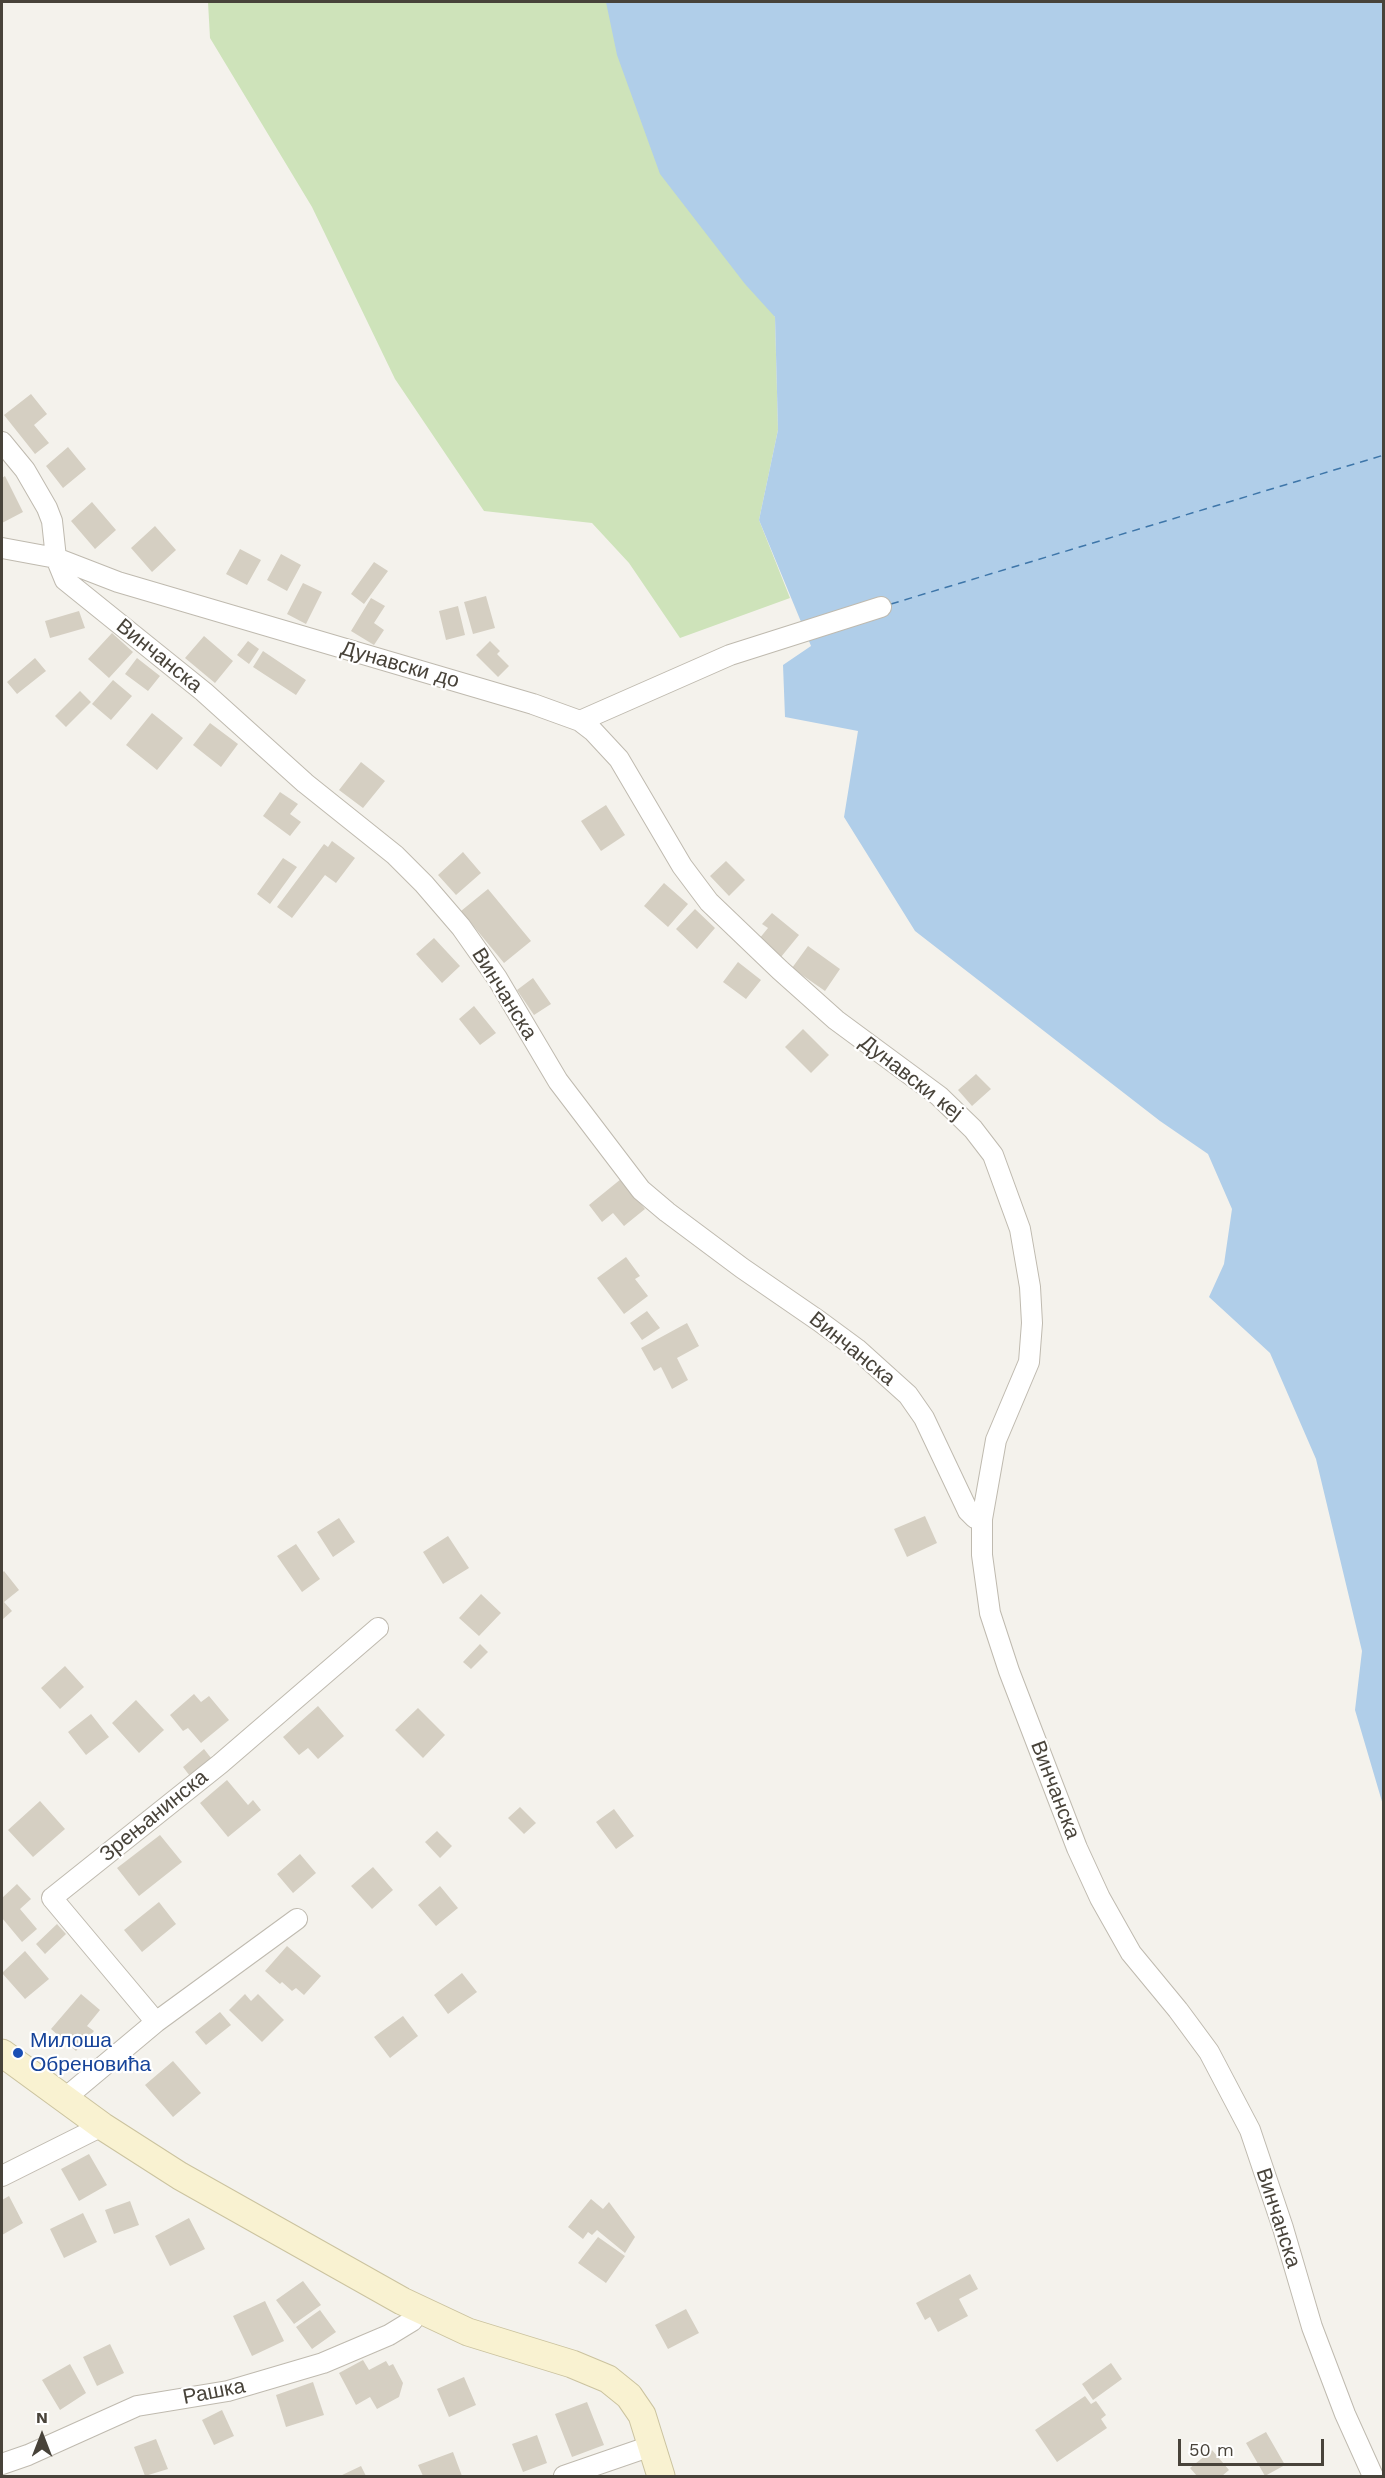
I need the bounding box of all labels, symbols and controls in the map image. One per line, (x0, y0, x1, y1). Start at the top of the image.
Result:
street label: Винчанска (111, 614, 207, 698)
street label: Дунавски до (338, 636, 462, 694)
street label: Винчанска (466, 943, 542, 1045)
street label: Дунавски кеј (854, 1030, 968, 1126)
street label: Винчанска (804, 1307, 900, 1391)
street label: Винчанска (1025, 1737, 1085, 1843)
street label: Зрењанинска (95, 1765, 213, 1867)
place label: Милоша Обреновића (30, 2028, 151, 2078)
marker: Милоша Обреновића (11, 2046, 25, 2060)
street label: Винчанска (1250, 2165, 1306, 2271)
street label: Рашка (181, 2374, 247, 2410)
north arrow (12, 2406, 72, 2466)
text: N (36, 2408, 48, 2427)
scale bar (1181, 2427, 1326, 2465)
text: 50 m (1189, 2439, 1234, 2460)

